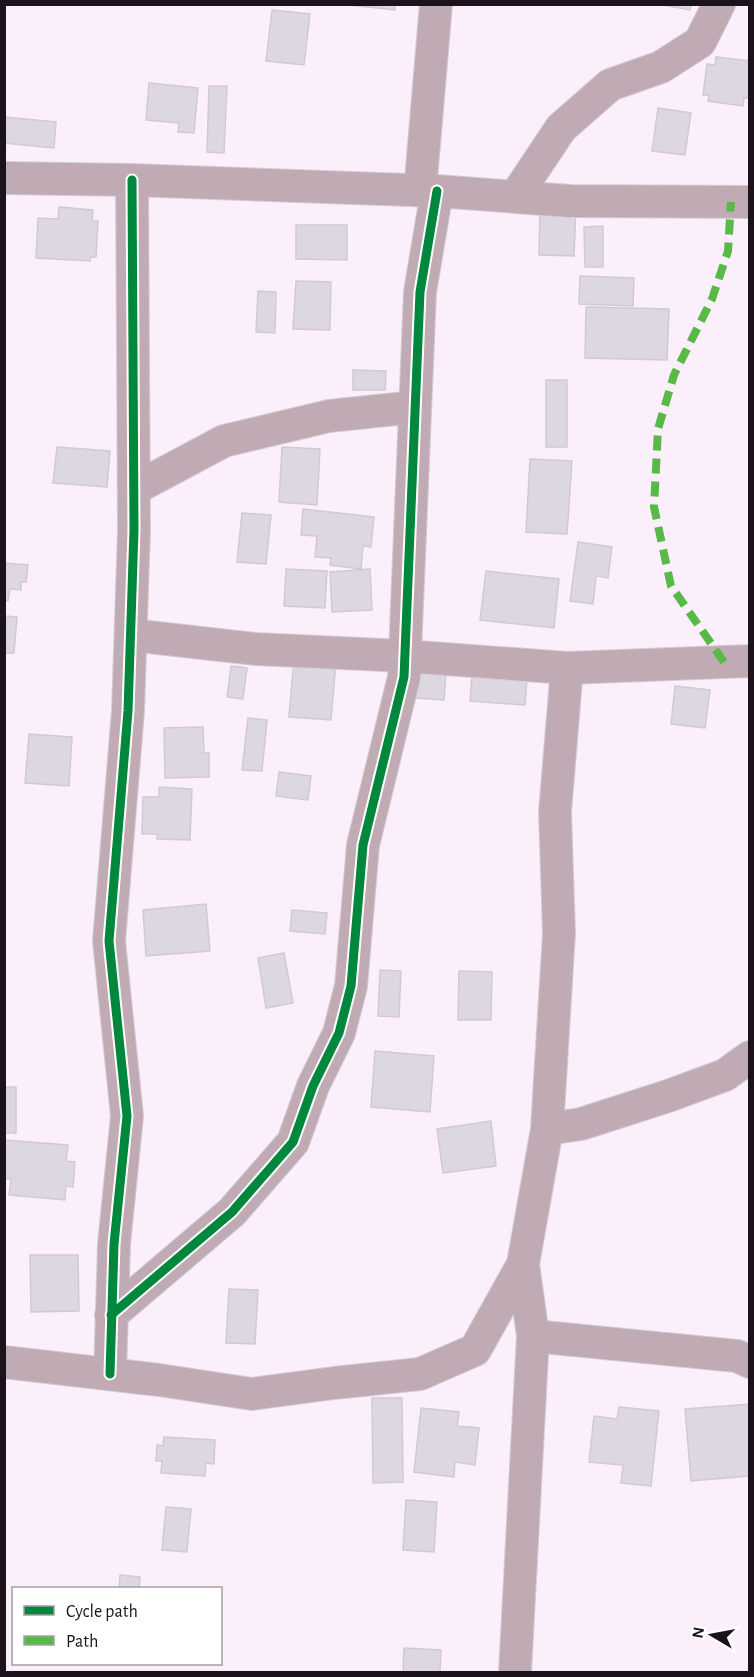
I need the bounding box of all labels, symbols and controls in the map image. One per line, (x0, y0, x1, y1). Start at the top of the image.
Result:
legend (12, 1587, 222, 1665)
text: Cycle path (66, 1603, 138, 1621)
north arrow (682, 1605, 742, 1665)
text: N (689, 1626, 707, 1639)
text: Path (66, 1633, 98, 1651)

